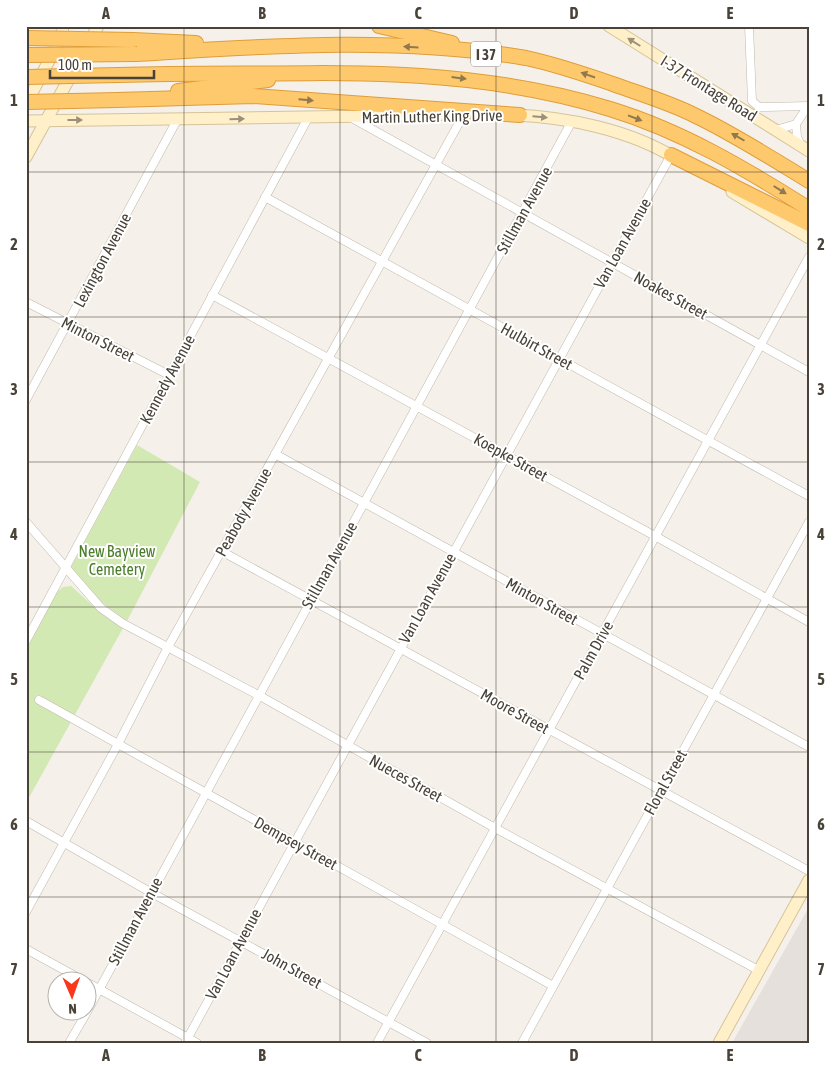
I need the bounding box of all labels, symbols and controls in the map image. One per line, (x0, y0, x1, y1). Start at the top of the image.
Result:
text: A (101, 4, 110, 22)
text: B (258, 4, 266, 22)
text: C (414, 4, 422, 22)
text: D (570, 4, 579, 22)
text: E (727, 4, 734, 22)
one-way arrow (627, 37, 640, 46)
one-way arrow (402, 42, 418, 50)
road number: I 37 (471, 42, 501, 66)
scale bar (50, 48, 154, 80)
street label: I-37 Frontage Road (657, 51, 760, 126)
text: 100 m (58, 56, 92, 73)
one-way arrow (580, 71, 595, 79)
one-way arrow (452, 74, 468, 82)
text: 1 (10, 91, 18, 109)
text: 1 (817, 91, 825, 109)
one-way arrow (298, 96, 314, 104)
street label: Martin Luther King Drive (361, 106, 503, 127)
one-way arrow (532, 113, 548, 121)
one-way arrow (230, 115, 246, 123)
one-way arrow (627, 115, 642, 122)
one-way arrow (67, 116, 83, 124)
one-way arrow (730, 133, 745, 141)
street label: Stillman Avenue (493, 163, 555, 257)
one-way arrow (773, 186, 786, 195)
street label: Van Loan Avenue (590, 195, 654, 291)
street label: Lexington Avenue (70, 210, 135, 311)
text: 2 (10, 235, 18, 253)
text: 2 (817, 235, 825, 253)
street label: Noakes Street (631, 267, 711, 323)
street label: Minton Street (59, 313, 138, 365)
street label: Hulbirt Street (498, 319, 576, 373)
street label: Kennedy Avenue (136, 331, 199, 427)
text: 3 (10, 380, 18, 398)
text: 3 (817, 380, 825, 398)
street label: Koepke Street (471, 429, 551, 486)
street label: Peabody Avenue (211, 465, 276, 560)
street label: Stillman Avenue (298, 518, 360, 612)
text: 4 (9, 525, 18, 543)
text: 4 (816, 525, 825, 543)
park label: New Bayview Cemetery (79, 542, 156, 579)
street label: Van Loan Avenue (395, 550, 459, 646)
street label: Minton Street (503, 574, 581, 628)
street label: Palm Drive (570, 618, 616, 682)
text: 5 (10, 670, 18, 688)
text: 5 (817, 670, 825, 688)
street label: Moore Street (478, 685, 553, 737)
street label: Floral Street (640, 746, 690, 818)
street label: Nueces Street (366, 751, 446, 806)
street label: Dempsey Street (251, 813, 341, 874)
text: 6 (10, 815, 18, 833)
text: 6 (817, 815, 825, 833)
street label: Stillman Avenue (104, 874, 166, 968)
street label: Van Loan Avenue (202, 906, 264, 1002)
street label: John Street (259, 944, 325, 992)
text: 7 (10, 960, 18, 978)
text: 7 (817, 960, 825, 978)
north arrow (48, 972, 98, 1022)
text: N (68, 1001, 77, 1017)
text: A (101, 1046, 110, 1064)
text: B (258, 1046, 266, 1064)
text: C (414, 1046, 422, 1064)
text: D (570, 1046, 579, 1064)
text: E (727, 1046, 734, 1064)

